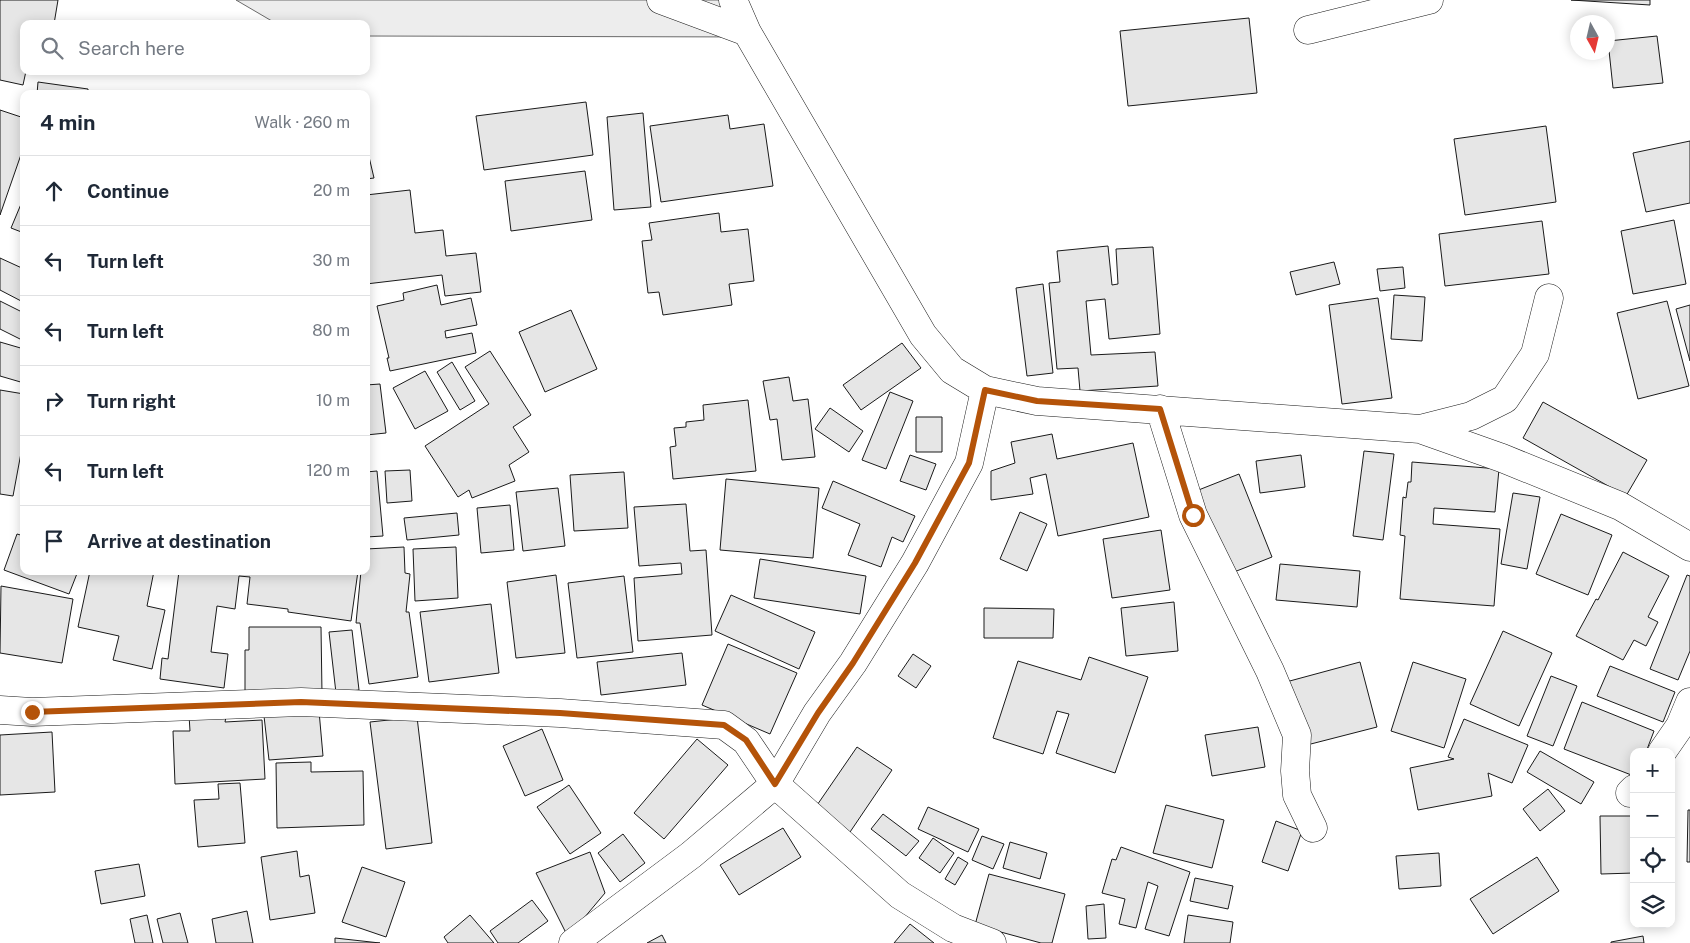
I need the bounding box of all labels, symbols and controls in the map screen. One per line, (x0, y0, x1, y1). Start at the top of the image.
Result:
north arrow (1570, 15, 1615, 60)
search box (20, 20, 370, 75)
icon: search (38, 34, 66, 62)
text: Search here (78, 37, 185, 59)
text: 4 min (40, 110, 95, 135)
text: Walk · 260 m (255, 113, 350, 132)
icon: ahead (40, 177, 68, 205)
text: Continue (87, 180, 169, 202)
text: 20 m (313, 181, 350, 200)
icon: left (40, 247, 68, 275)
text: Turn left (87, 250, 164, 272)
text: 30 m (313, 251, 350, 270)
icon: left (40, 317, 68, 345)
text: Turn left (87, 320, 164, 342)
text: 80 m (312, 321, 350, 340)
icon: right (40, 387, 68, 415)
text: Turn right (87, 390, 176, 412)
text: 10 m (316, 391, 350, 410)
icon: left (40, 457, 68, 485)
text: Turn left (87, 460, 164, 482)
text: 120 m (306, 461, 350, 480)
route start (1182, 504, 1205, 527)
icon: arrive (40, 527, 68, 555)
text: Arrive at destination (87, 530, 271, 552)
route end (21, 701, 44, 724)
map controls (1630, 748, 1675, 928)
button: + (1630, 748, 1675, 793)
button: − (1630, 793, 1675, 838)
button: locate (1630, 838, 1675, 883)
button: layers (1630, 883, 1675, 928)

